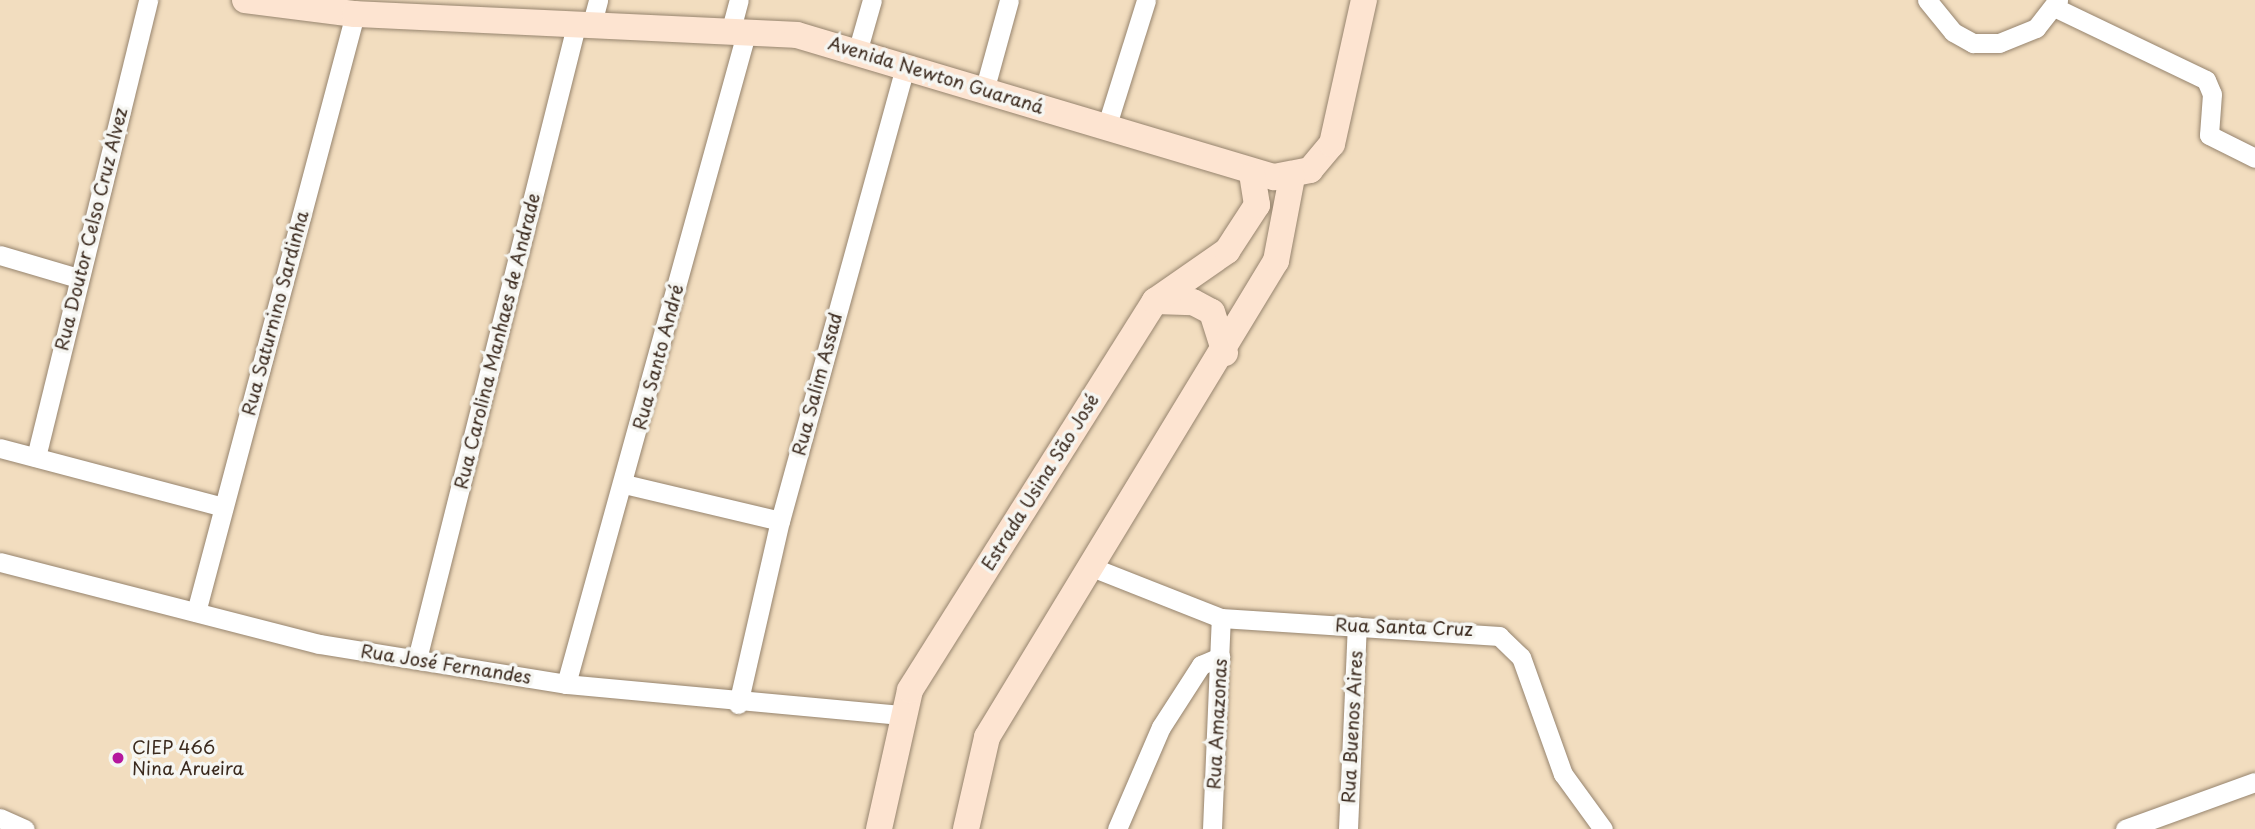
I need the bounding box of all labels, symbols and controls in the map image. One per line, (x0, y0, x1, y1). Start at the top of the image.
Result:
street label: Avenida Newton Guaraná (825, 32, 1047, 118)
street label: Rua Doutor Celso Cruz Alvez (50, 105, 132, 353)
street label: Rua Carolina Manhaes de Andrade (450, 190, 544, 492)
street label: Rua Saturnino Sardinha (237, 209, 313, 417)
street label: Rua Santo André (628, 282, 688, 432)
street label: Rua Salim Assad (787, 310, 847, 458)
street label: Estrada Usina São José (977, 390, 1103, 574)
street label: Rua Santa Cruz (1334, 614, 1474, 640)
street label: Rua José Fernandes (359, 640, 533, 688)
street label: Rua Buenos Aires (1337, 649, 1367, 805)
street label: Rua Amazonas (1203, 658, 1231, 790)
place label: CIEP 466 Nina Arueira (132, 737, 244, 780)
marker: CIEP 466 Nina Arueira (110, 750, 126, 766)

